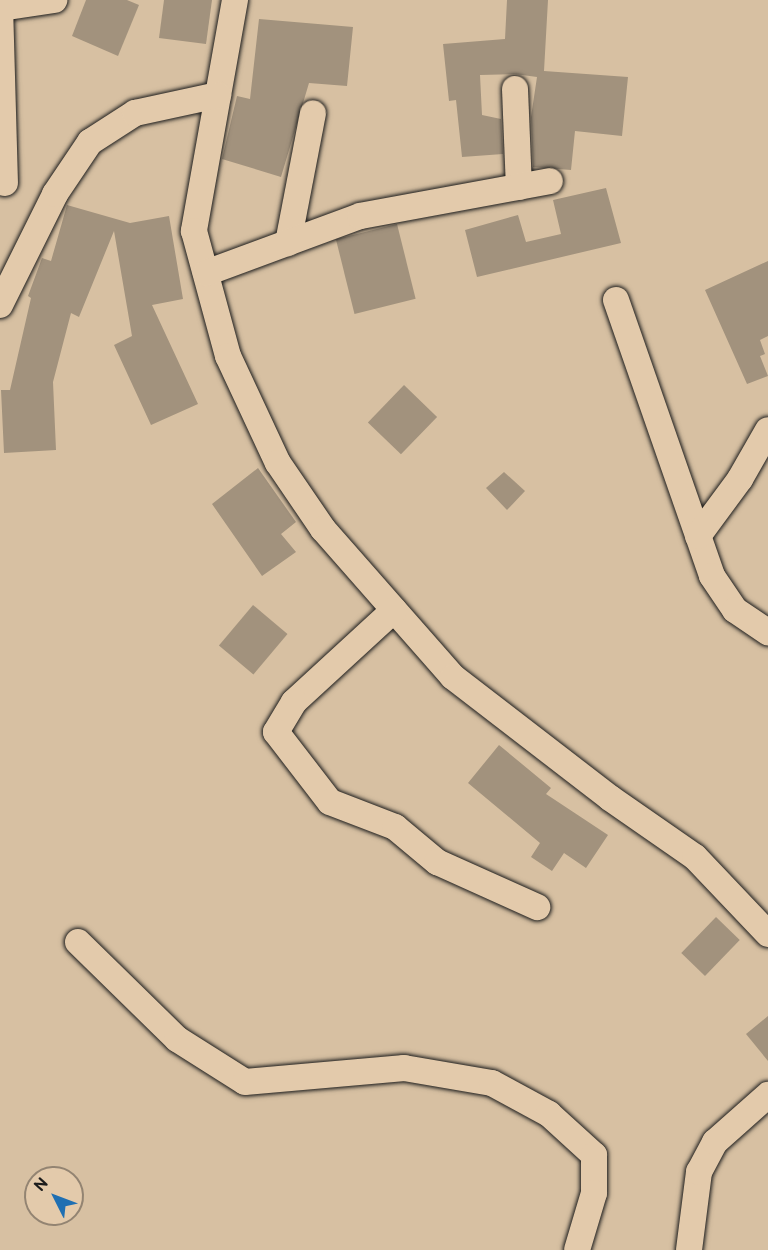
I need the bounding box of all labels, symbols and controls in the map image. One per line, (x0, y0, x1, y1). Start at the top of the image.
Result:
north arrow (24, 1166, 84, 1226)
text: N (31, 1174, 53, 1196)

